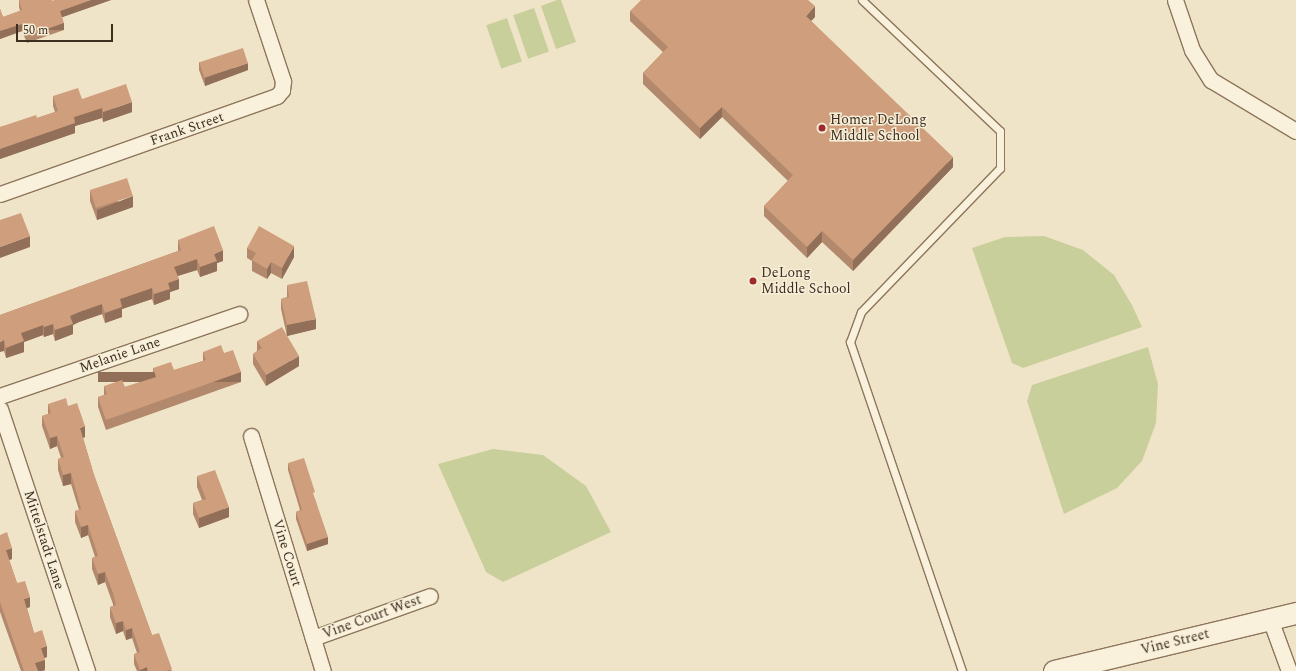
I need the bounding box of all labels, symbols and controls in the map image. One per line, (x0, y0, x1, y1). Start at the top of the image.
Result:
scale bar (18, 16, 115, 42)
text: 50 m (23, 21, 48, 40)
street label: Frank Street (148, 109, 226, 149)
place label: Homer DeLong Middle School (830, 112, 927, 144)
marker: Homer DeLong Middle School (817, 123, 827, 133)
place label: DeLong Middle School (761, 265, 851, 298)
marker: DeLong Middle School (748, 276, 758, 286)
street label: Melanie Lane (77, 333, 163, 377)
street label: Mittelstadt Lane (20, 488, 68, 592)
street label: Vine Court (269, 517, 305, 589)
street label: Vine Court West (320, 591, 424, 643)
street label: Vine Street (1139, 625, 1211, 659)

